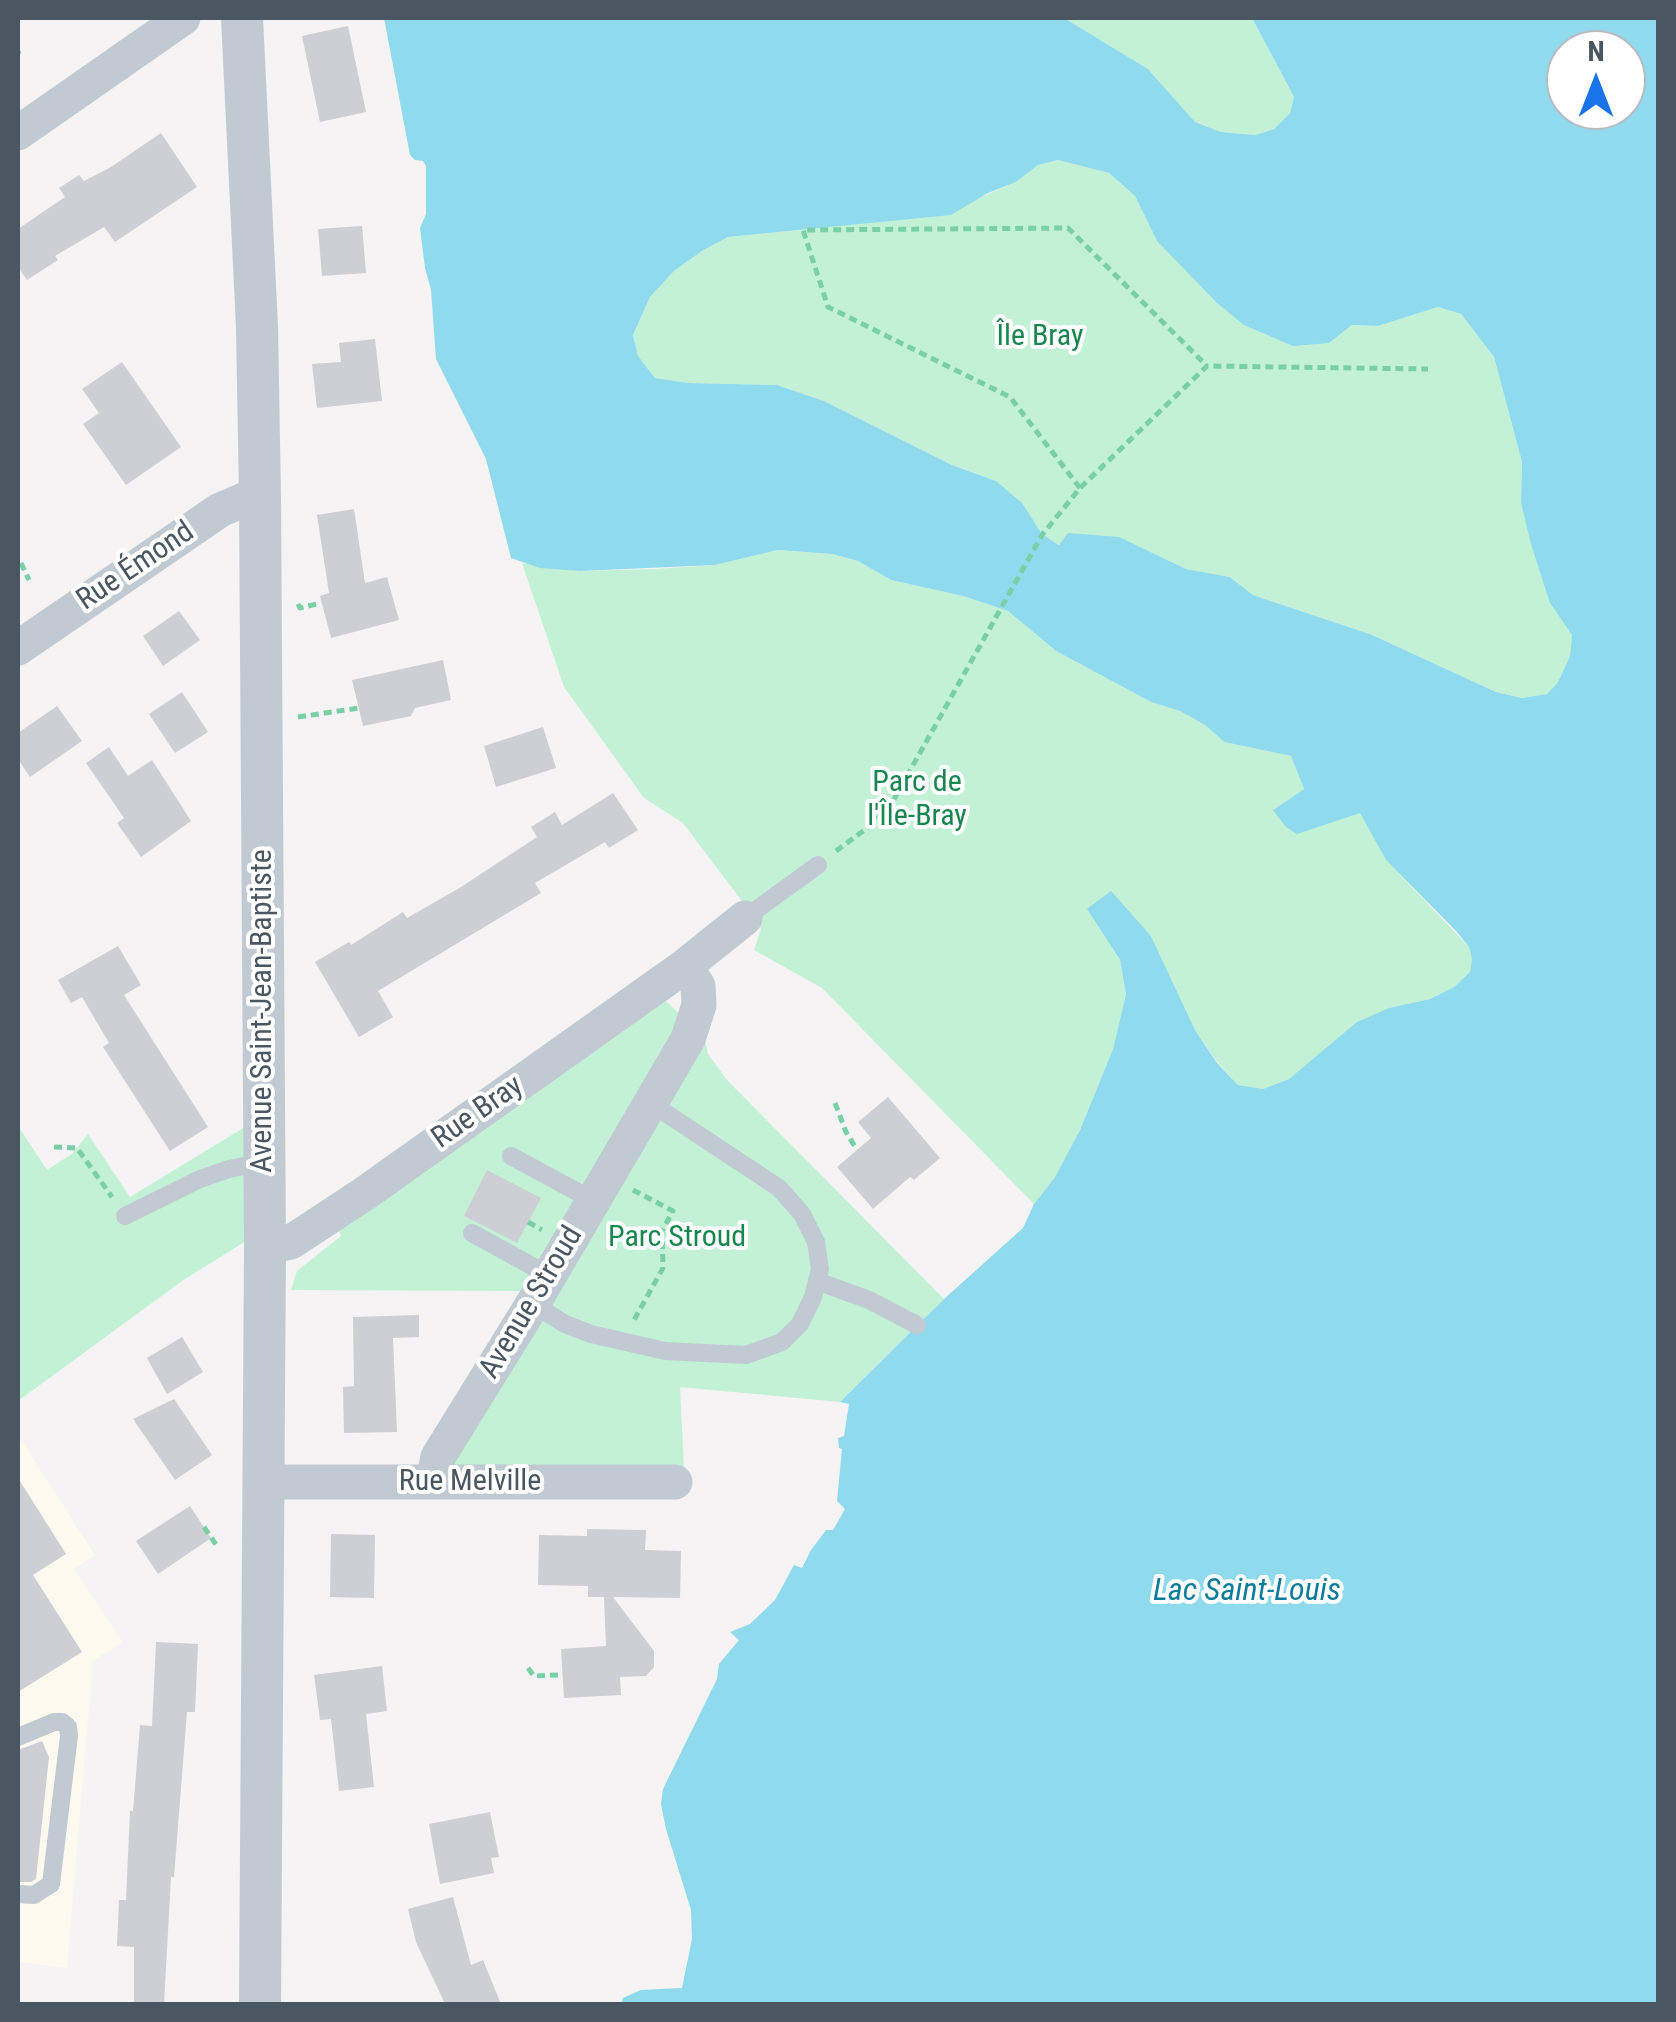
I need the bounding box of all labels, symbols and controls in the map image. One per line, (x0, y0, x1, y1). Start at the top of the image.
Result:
north arrow (1546, 30, 1646, 130)
text: N (1587, 35, 1605, 68)
park label: Île Bray (997, 319, 1083, 355)
street label: Rue Émond (71, 515, 201, 619)
park label: Parc de l'Île-Bray (867, 765, 967, 836)
street label: Avenue Saint-Jean-Baptiste (245, 849, 281, 1173)
street label: Rue Bray (426, 1069, 530, 1157)
street label: Avenue Stroud (473, 1220, 591, 1386)
park label: Parc Stroud (608, 1220, 746, 1256)
street label: Rue Melville (399, 1464, 541, 1500)
water label: Lac Saint-Louis (1153, 1573, 1341, 1611)

